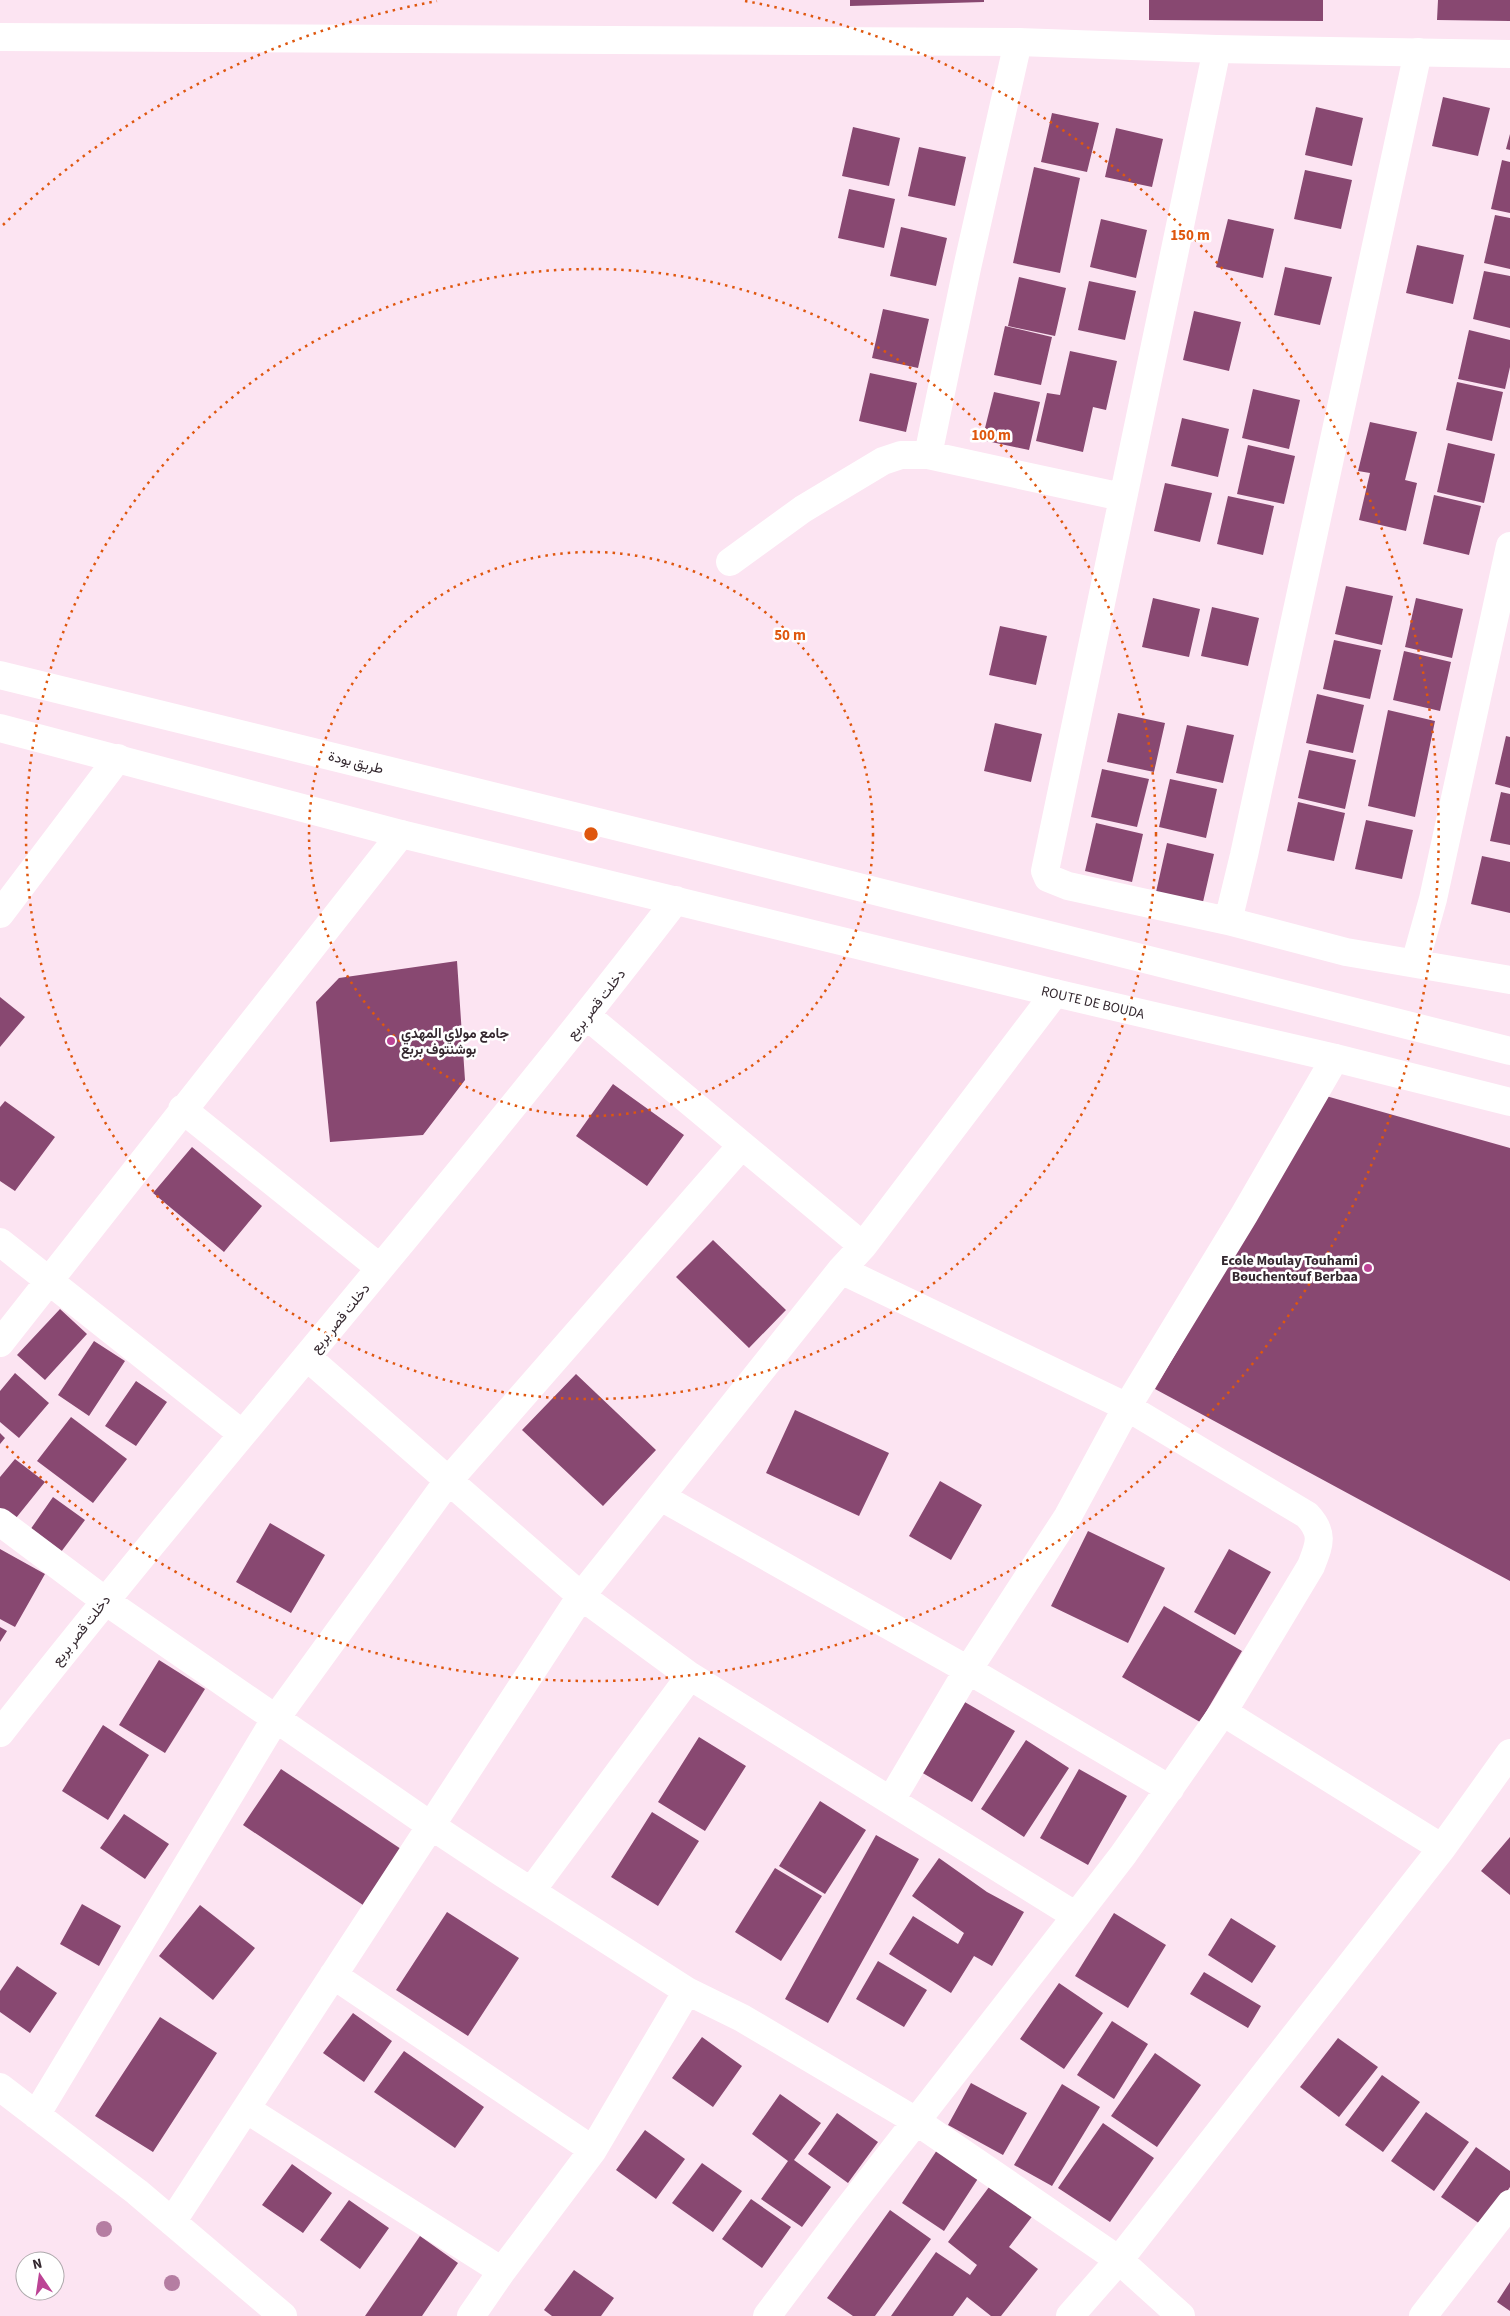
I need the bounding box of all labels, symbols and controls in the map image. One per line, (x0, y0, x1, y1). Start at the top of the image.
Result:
text: 150 m (1170, 225, 1210, 246)
text: 100 m (971, 425, 1011, 446)
text: 50 m (774, 625, 806, 646)
street label: طريق بودة (326, 746, 385, 779)
centre of rings (582, 825, 600, 843)
street label: دخلت قصر بربع (563, 965, 631, 1044)
street label: ROUTE DE BOUDA (1039, 981, 1147, 1025)
place label: جامع مولاي المهدي بوشنتوف بربع (401, 1024, 509, 1060)
marker: جامع مولاي المهدي بوشنتوف بربع (385, 1035, 397, 1047)
place label: Ecole Moulay Touhami Bouchentouf Berbaa (1221, 1251, 1358, 1287)
marker: Ecole Moulay Touhami Bouchentouf Berbaa (1362, 1262, 1374, 1274)
street label: دخلت قصر بربع (306, 1279, 375, 1358)
street label: دخلت قصر بربع (48, 1591, 116, 1670)
north arrow (15, 2251, 65, 2301)
text: N (31, 2254, 44, 2275)

